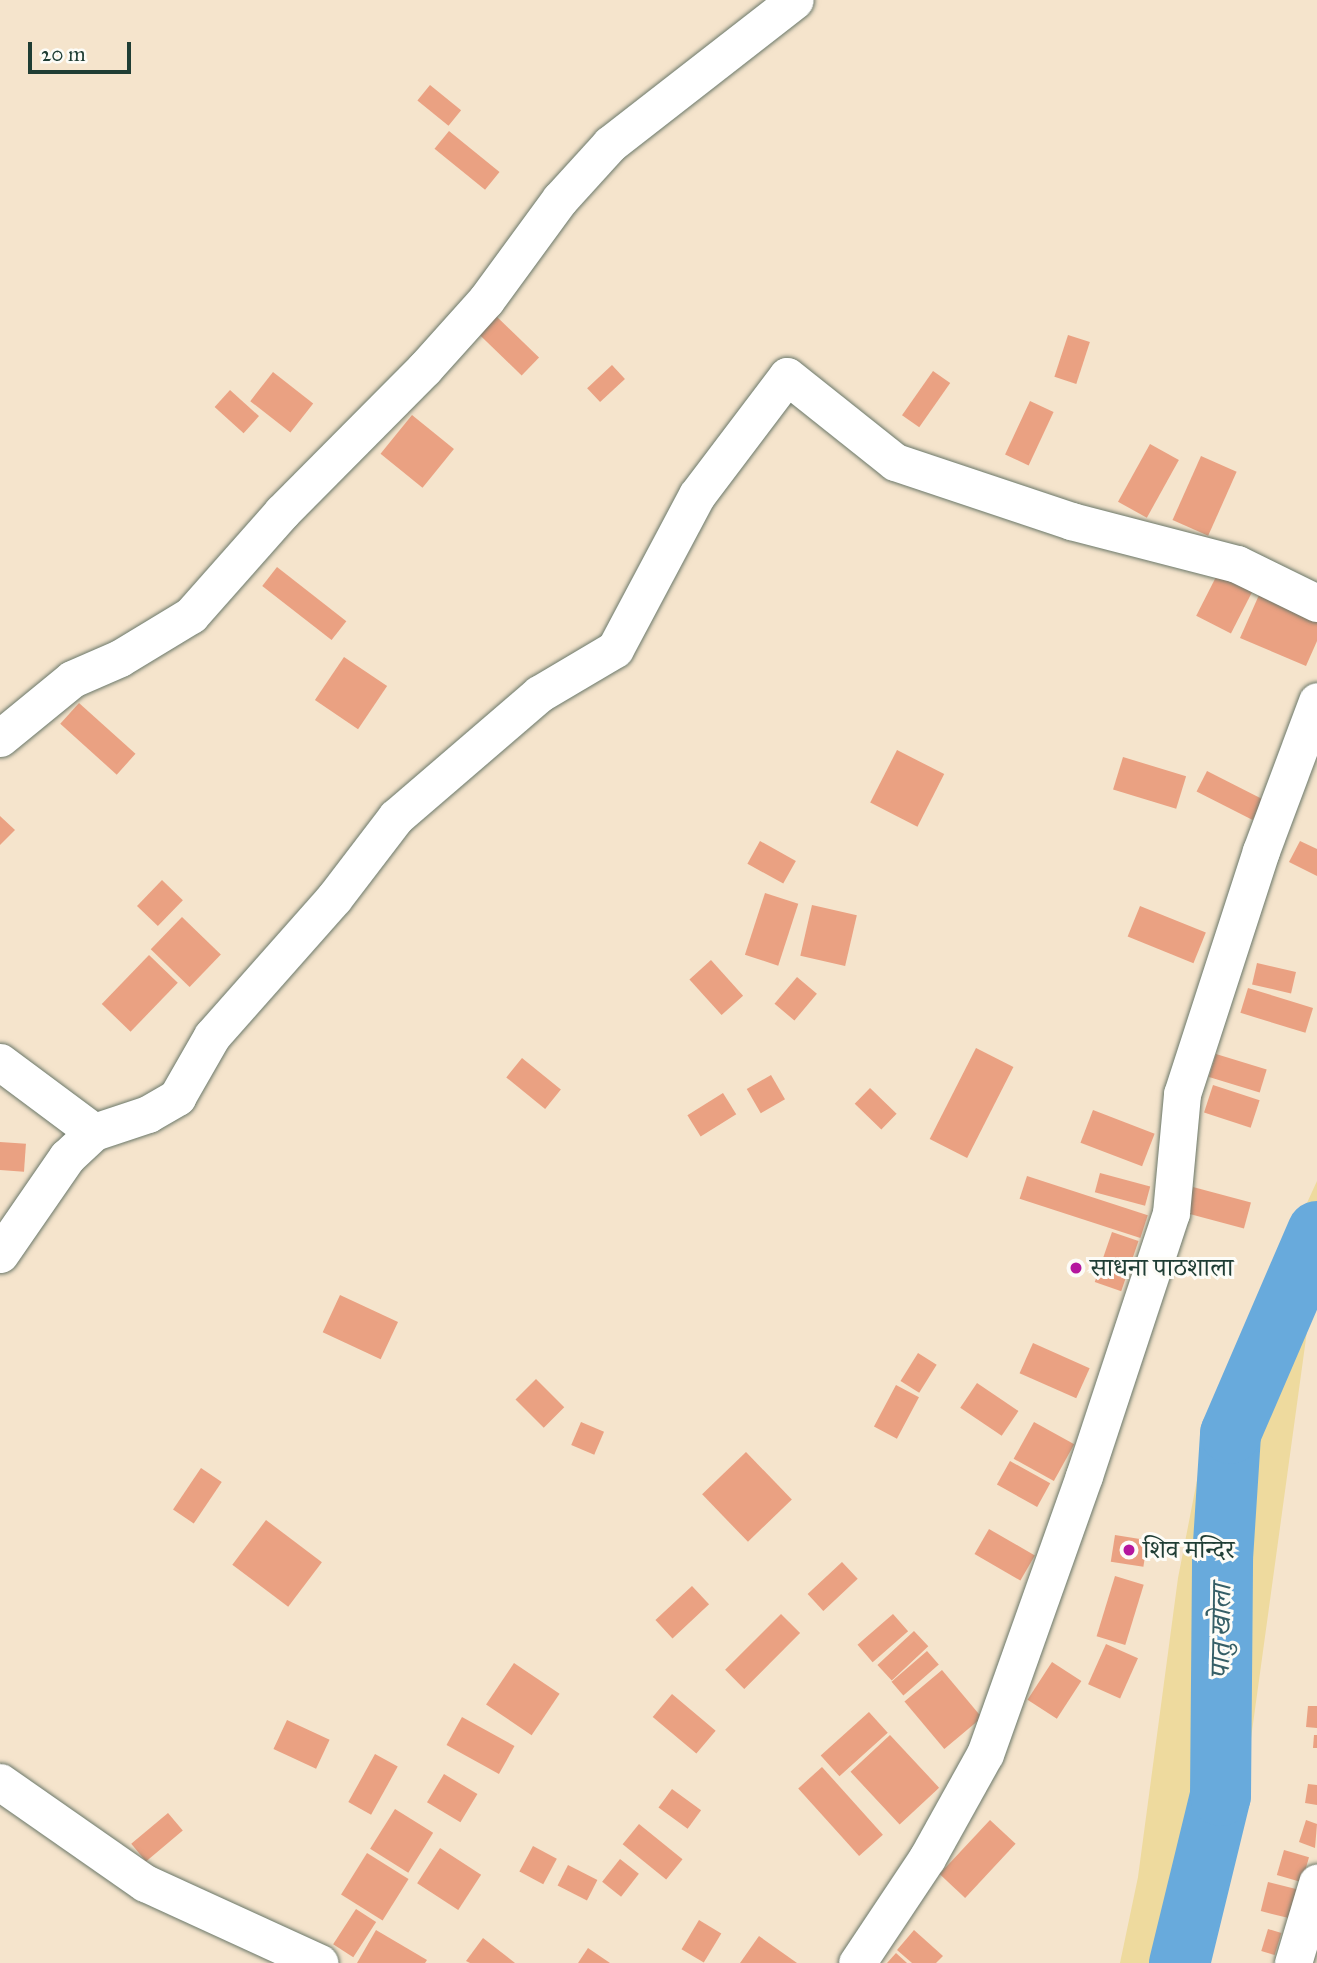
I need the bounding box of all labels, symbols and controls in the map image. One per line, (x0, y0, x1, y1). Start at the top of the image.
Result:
scale bar (32, 28, 135, 72)
text: 20 m (41, 41, 86, 67)
place label: साधना पाठशाला (1090, 1252, 1233, 1284)
marker: साधना पाठशाला (1068, 1260, 1084, 1276)
place label: शिव मन्दिर (1143, 1534, 1235, 1566)
marker: शिव मन्दिर (1121, 1542, 1137, 1558)
water label: पातु खोला (1203, 1584, 1239, 1680)

